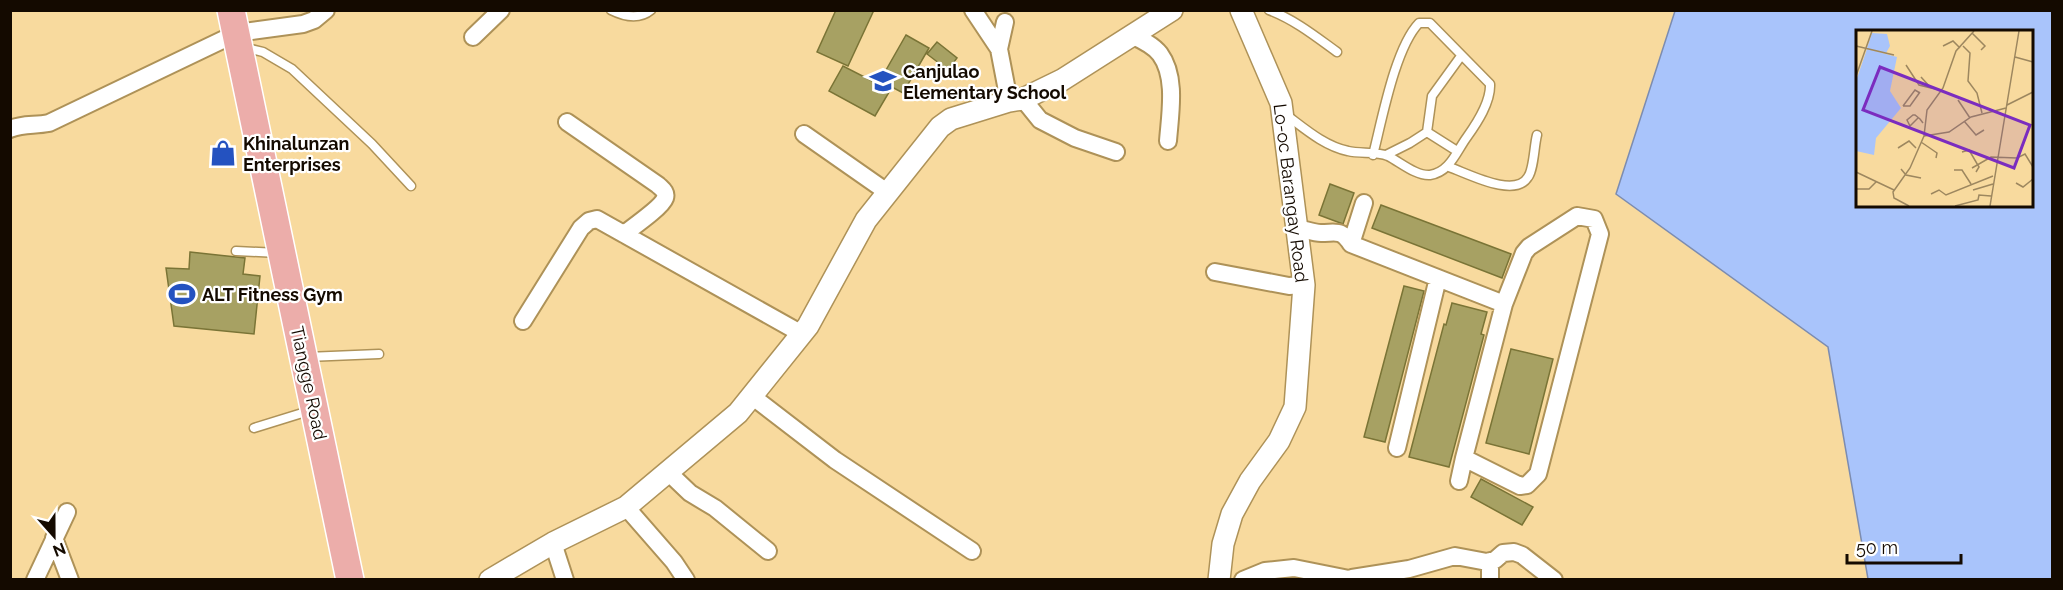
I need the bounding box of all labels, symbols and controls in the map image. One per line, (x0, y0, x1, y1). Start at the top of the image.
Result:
inset map (1856, 30, 2033, 207)
place label: Canjulao Elementary School (903, 61, 1067, 103)
school or university icon: Canjulao Elementary School (868, 66, 898, 96)
street label: Lo-oc Barangay Road (1270, 102, 1312, 284)
place label: Khinalunzan Enterprises (243, 133, 350, 175)
shop icon: Khinalunzan Enterprises (208, 138, 238, 168)
sports icon: ALT Fitness Gym (167, 279, 197, 309)
place label: ALT Fitness Gym (202, 284, 343, 305)
street label: Tiangge Road (287, 324, 331, 442)
north arrow (24, 506, 84, 566)
scale bar (1847, 527, 1961, 565)
text: 50 m (1856, 537, 1898, 558)
text: N (50, 538, 68, 561)

